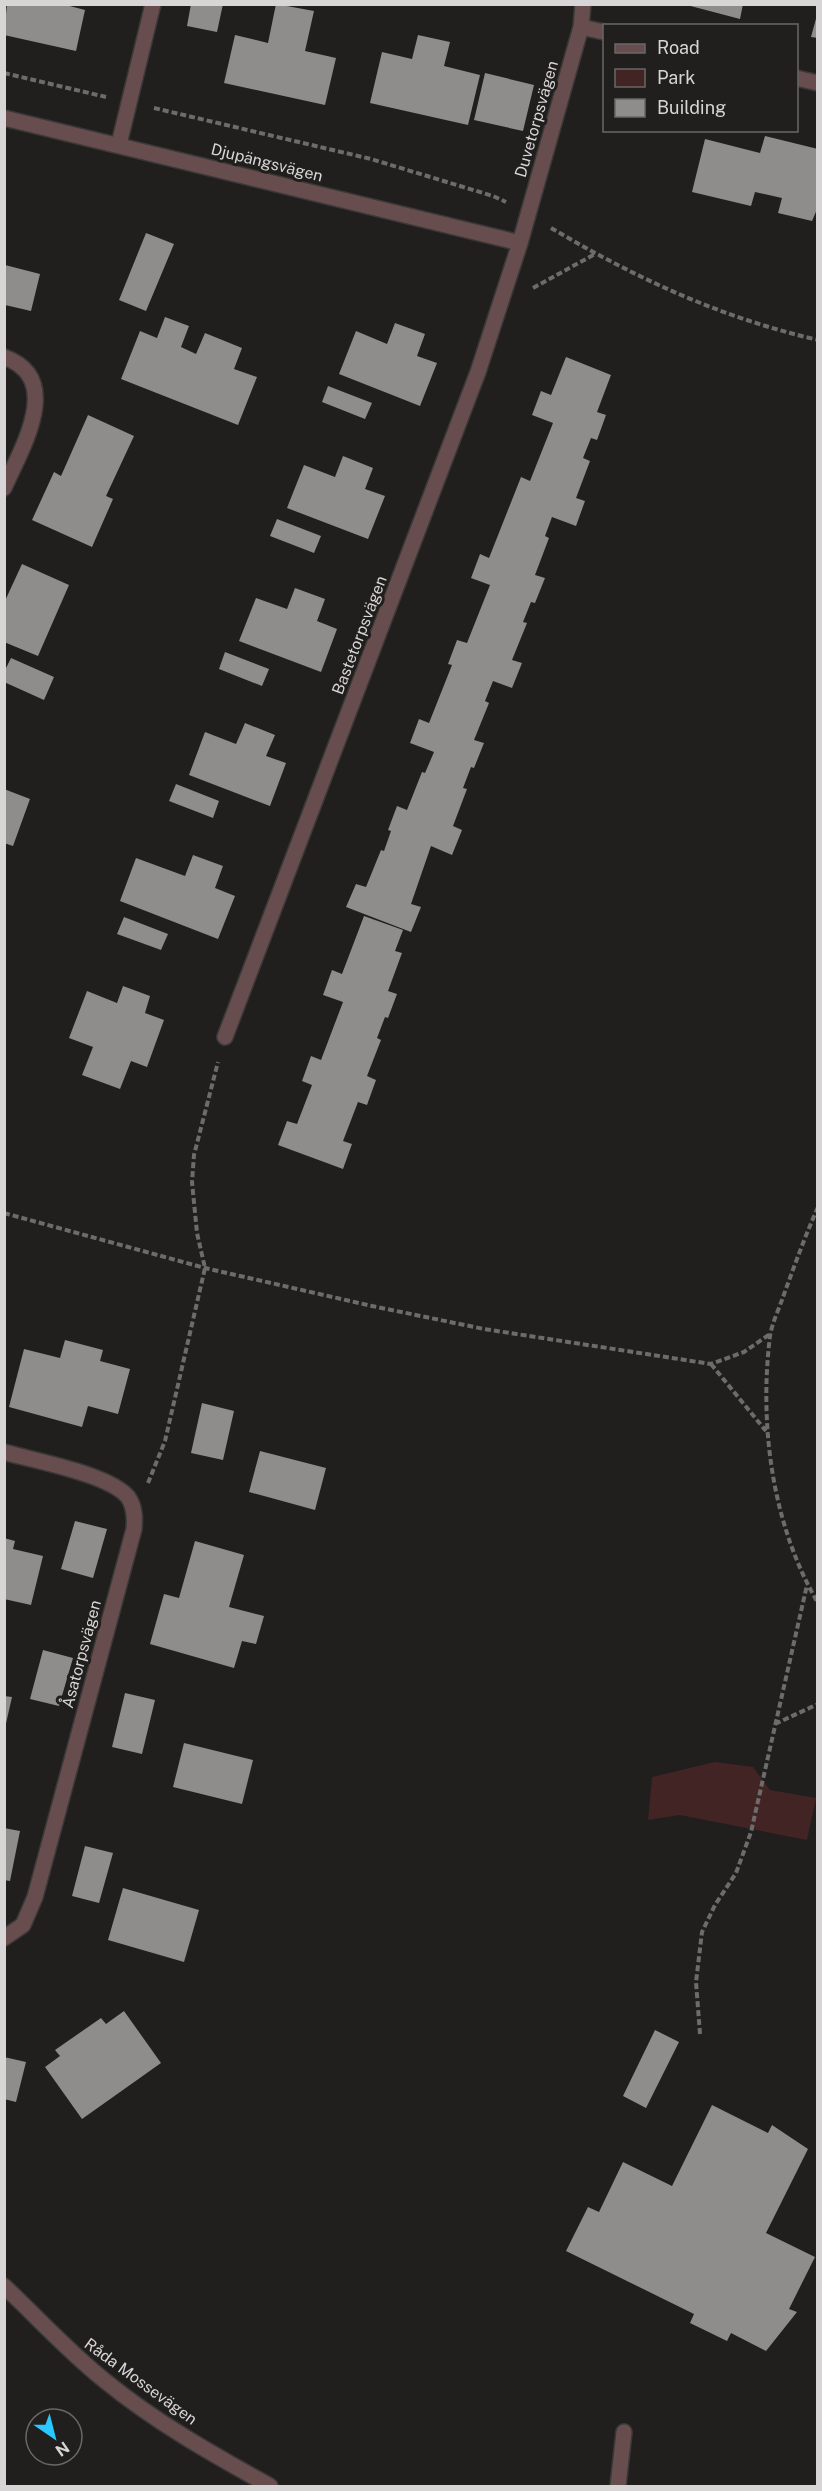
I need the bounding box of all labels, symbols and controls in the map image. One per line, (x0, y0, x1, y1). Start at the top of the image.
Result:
legend (603, 24, 798, 132)
text: Road (657, 37, 700, 58)
street label: Duvetorpsvägen (511, 59, 562, 180)
text: Park (657, 67, 695, 88)
text: Building (657, 97, 726, 118)
street label: Djupängsvägen (209, 139, 325, 186)
street label: Bastetorpsvägen (328, 573, 391, 697)
street label: Åsatorpsvägen (56, 1597, 105, 1710)
street label: Råda Mossevägen (81, 2334, 201, 2429)
north arrow (24, 2407, 84, 2467)
text: N (52, 2438, 73, 2460)

